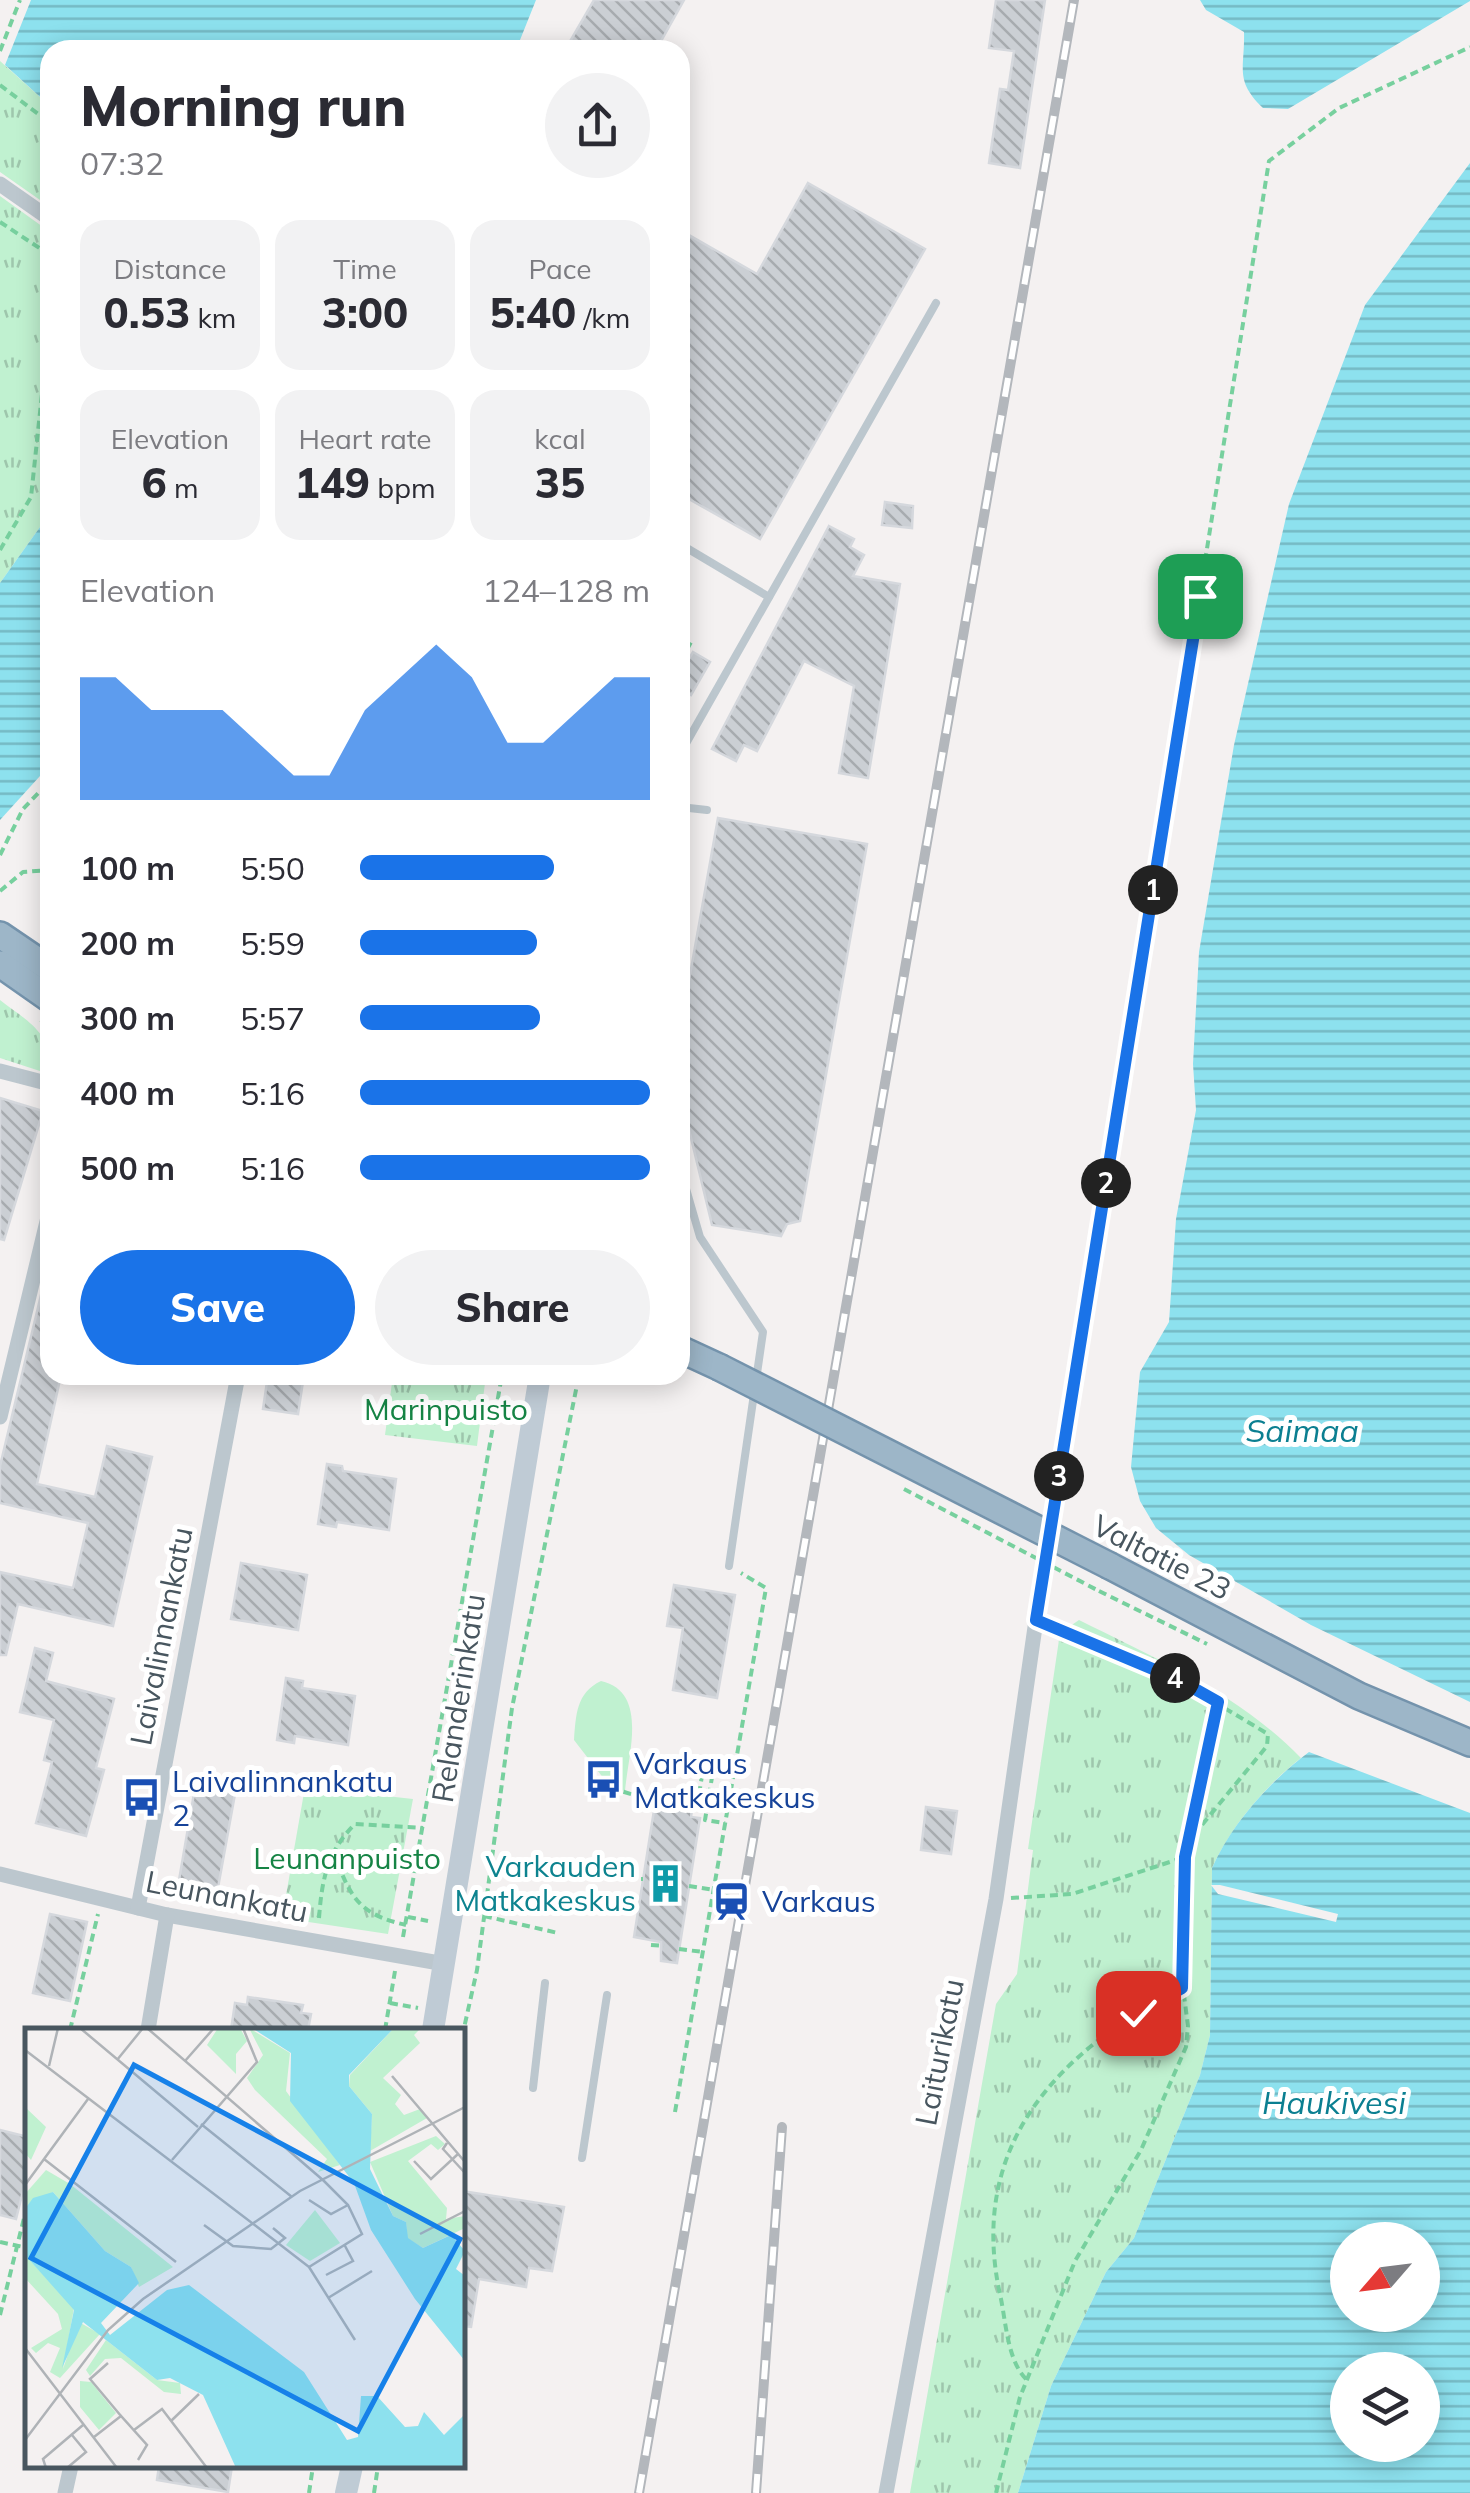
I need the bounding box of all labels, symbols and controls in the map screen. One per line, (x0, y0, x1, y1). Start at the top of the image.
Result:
text: Morning run (80, 71, 407, 140)
button: share (545, 73, 650, 178)
text: 07:32 (80, 143, 164, 183)
text: Distance (113, 251, 227, 286)
text: Time (333, 251, 397, 286)
text: Pace (528, 251, 592, 286)
text: 0.53 (104, 286, 190, 339)
text: 3:00 (322, 286, 408, 339)
text: 5:40 (490, 286, 576, 339)
text: km (190, 300, 236, 335)
text: /km (576, 300, 630, 335)
text: Elevation (111, 421, 229, 456)
text: Heart rate (298, 421, 432, 456)
text: kcal (534, 421, 586, 456)
text: 6 (141, 456, 167, 509)
text: 149 (294, 456, 370, 509)
text: 35 (535, 456, 585, 509)
text: m (167, 470, 199, 505)
text: bpm (370, 470, 436, 505)
pin (1158, 554, 1243, 639)
icon: arrive (1173, 569, 1228, 624)
text: Elevation (80, 570, 215, 610)
text: 124–128 m (482, 570, 650, 610)
text: 100 m (80, 848, 175, 888)
text: 5:50 (240, 848, 305, 888)
pin: 1 (1128, 865, 1178, 915)
text: 1 (1145, 872, 1161, 907)
text: 200 m (80, 923, 175, 963)
text: 5:59 (240, 923, 305, 963)
text: 300 m (80, 998, 175, 1038)
text: 5:57 (240, 998, 305, 1038)
text: 400 m (80, 1073, 175, 1113)
text: 5:16 (240, 1073, 305, 1113)
text: 500 m (80, 1148, 175, 1188)
text: 5:16 (240, 1148, 305, 1188)
pin: 2 (1081, 1158, 1131, 1208)
text: 2 (1098, 1165, 1114, 1200)
button: Save (80, 1250, 355, 1365)
button: Share (375, 1250, 650, 1365)
park label: Marinpuisto (364, 1390, 528, 1428)
water label: Saimaa (1245, 1410, 1359, 1450)
pin: 3 (1034, 1451, 1084, 1501)
text: 3 (1051, 1458, 1067, 1493)
street label: Valtatie 23 (1086, 1506, 1238, 1608)
street label: Laivalinnankatu (121, 1524, 201, 1748)
street label: Relanderinkatu (423, 1591, 493, 1805)
pin: 4 (1150, 1653, 1200, 1703)
text: 4 (1167, 1660, 1183, 1695)
place label: Varkaus Matkakeskus (634, 1744, 815, 1816)
bus stop icon: Varkaus Matkakeskus (583, 1759, 625, 1801)
place label: Laivalinnankatu 2 (172, 1762, 393, 1834)
bus stop icon: Laivalinnankatu 2 (121, 1777, 163, 1819)
park label: Leunanpuisto (253, 1839, 441, 1877)
place label: Varkauden Matkakeskus (455, 1847, 636, 1919)
street label: Leunankatu (143, 1862, 311, 1930)
building icon: Varkauden Matkakeskus (645, 1862, 687, 1904)
station icon: Varkaus (711, 1880, 753, 1922)
place label: Varkaus (762, 1882, 876, 1920)
pin (1096, 1971, 1181, 2056)
street label: Laiturikatu (906, 1976, 972, 2128)
icon: check (1111, 1986, 1166, 2041)
inset map (25, 2028, 465, 2468)
water label: Haukivesi (1262, 2082, 1406, 2122)
north arrow (1330, 2222, 1440, 2332)
map controls (1330, 2222, 1440, 2462)
button: layers (1330, 2352, 1440, 2462)

